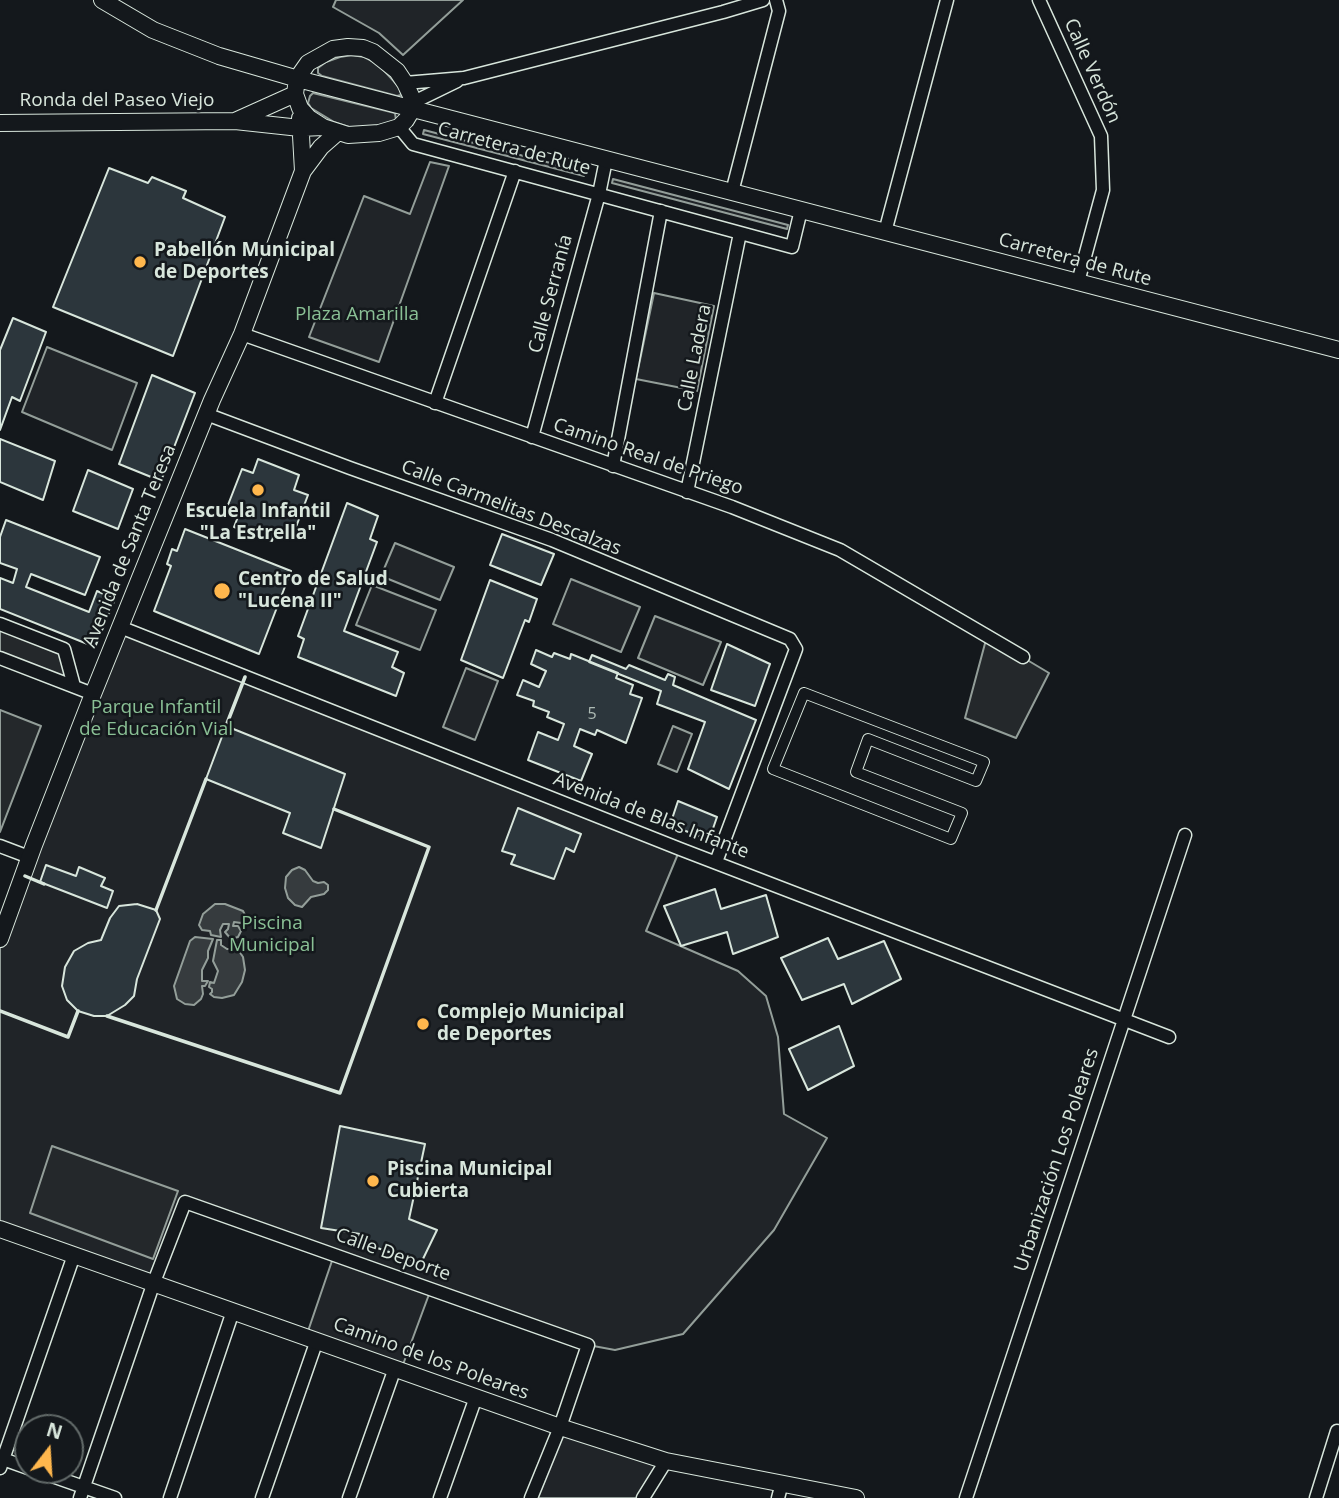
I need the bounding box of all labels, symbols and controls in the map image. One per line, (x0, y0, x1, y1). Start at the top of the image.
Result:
street label: Calle Verdón (1059, 15, 1125, 127)
street label: Ronda del Paseo Viejo (19, 90, 215, 112)
street label: Carretera de Rute (435, 118, 593, 180)
street label: Carretera de Rute (996, 229, 1154, 291)
street label: Calle Serranía (524, 232, 578, 356)
place label: Pabellón Municipal de Deportes (154, 240, 335, 284)
marker: Pabellón Municipal de Deportes (132, 254, 148, 270)
street label: Calle Ladera (673, 302, 717, 414)
park label: Plaza Amarilla (295, 304, 419, 326)
street label: Camino Real de Priego (550, 414, 746, 500)
street label: Avenida de Santa Teresa (79, 441, 181, 651)
street label: Calle Carmelitas Descalzas (398, 455, 624, 561)
marker: Escuela Infantil "La Estrella" (250, 482, 266, 498)
place label: Escuela Infantil "La Estrella" (185, 501, 331, 545)
place label: Centro de Salud "Lucena II" (238, 569, 388, 613)
marker: Centro de Salud "Lucena II" (212, 581, 232, 601)
park label: Parque Infantil de Educación Vial (79, 697, 233, 741)
house number: 5 (587, 704, 597, 724)
street label: Avenida de Blas Infante (550, 768, 752, 864)
park label: Piscina Municipal (229, 913, 315, 957)
place label: Complejo Municipal de Deportes (437, 1002, 625, 1046)
marker: Complejo Municipal de Deportes (415, 1016, 431, 1032)
street label: Urbanización Los Poleares (1010, 1046, 1104, 1274)
place label: Piscina Municipal Cubierta (387, 1159, 552, 1203)
marker: Piscina Municipal Cubierta (365, 1173, 381, 1189)
street label: Calle Deporte (333, 1224, 453, 1286)
street label: Camino de los Poleares (330, 1313, 532, 1405)
north arrow (14, 1414, 84, 1484)
text: N (43, 1416, 66, 1446)

